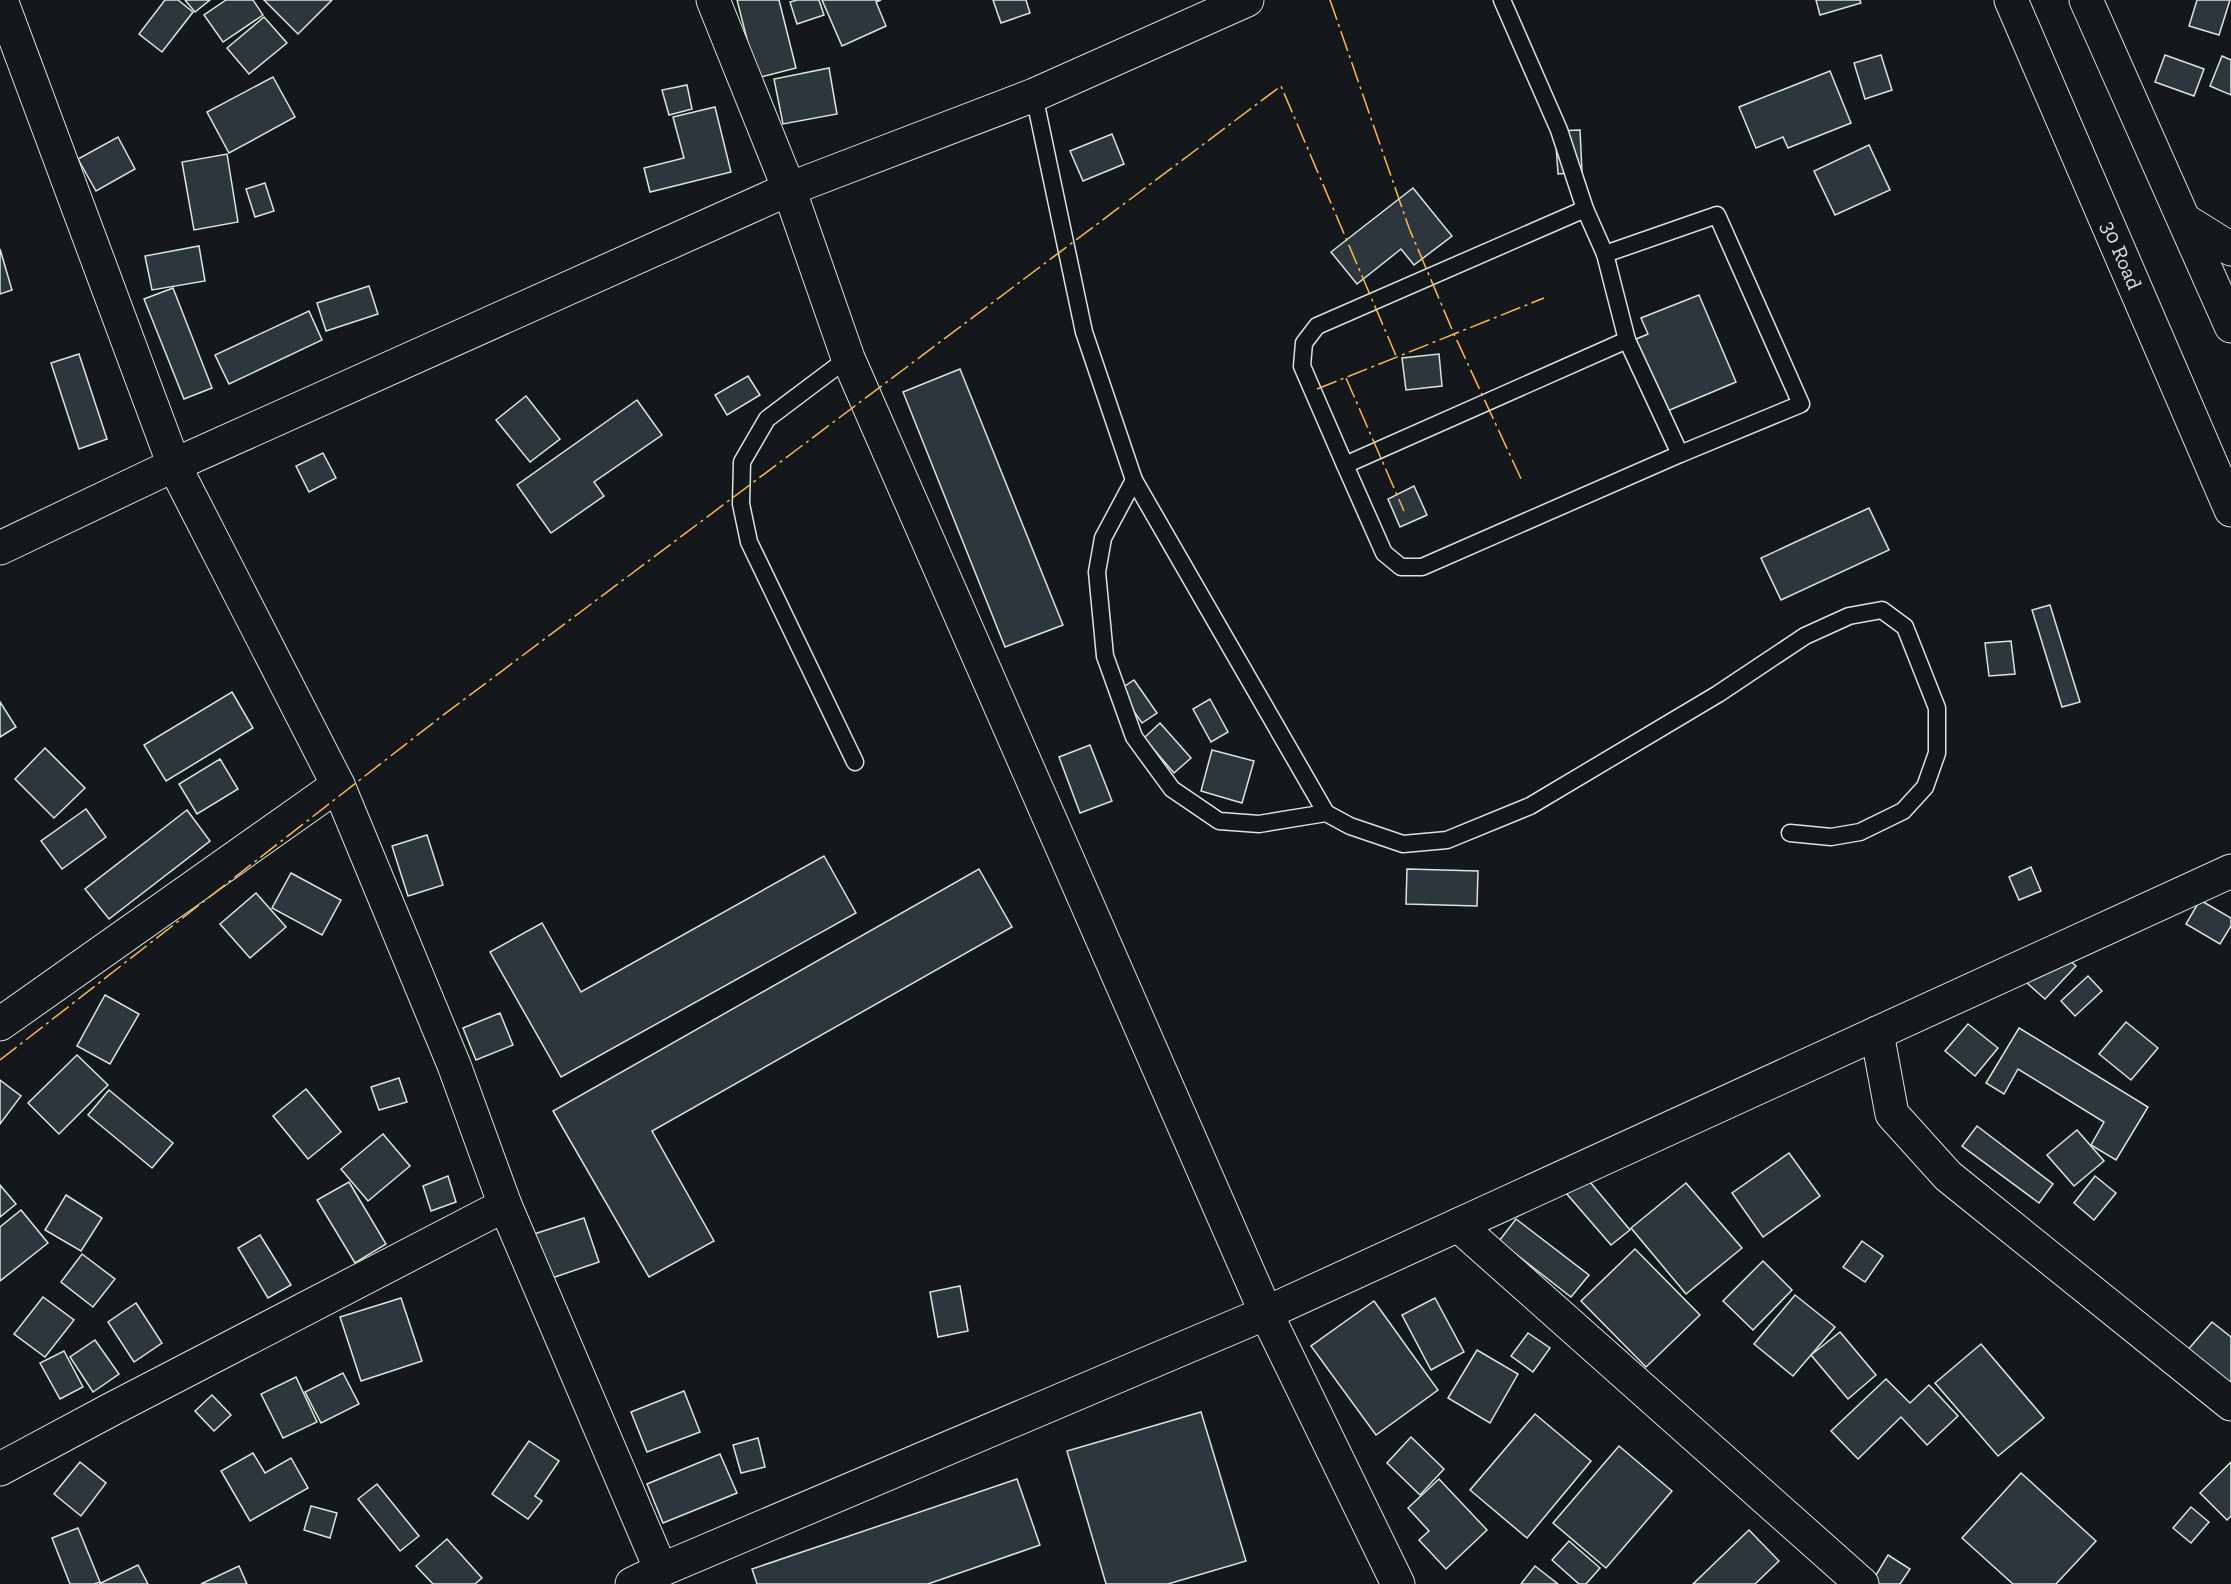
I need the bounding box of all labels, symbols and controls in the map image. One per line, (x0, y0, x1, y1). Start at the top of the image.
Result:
street label: 30 Road (2096, 217, 2148, 294)

